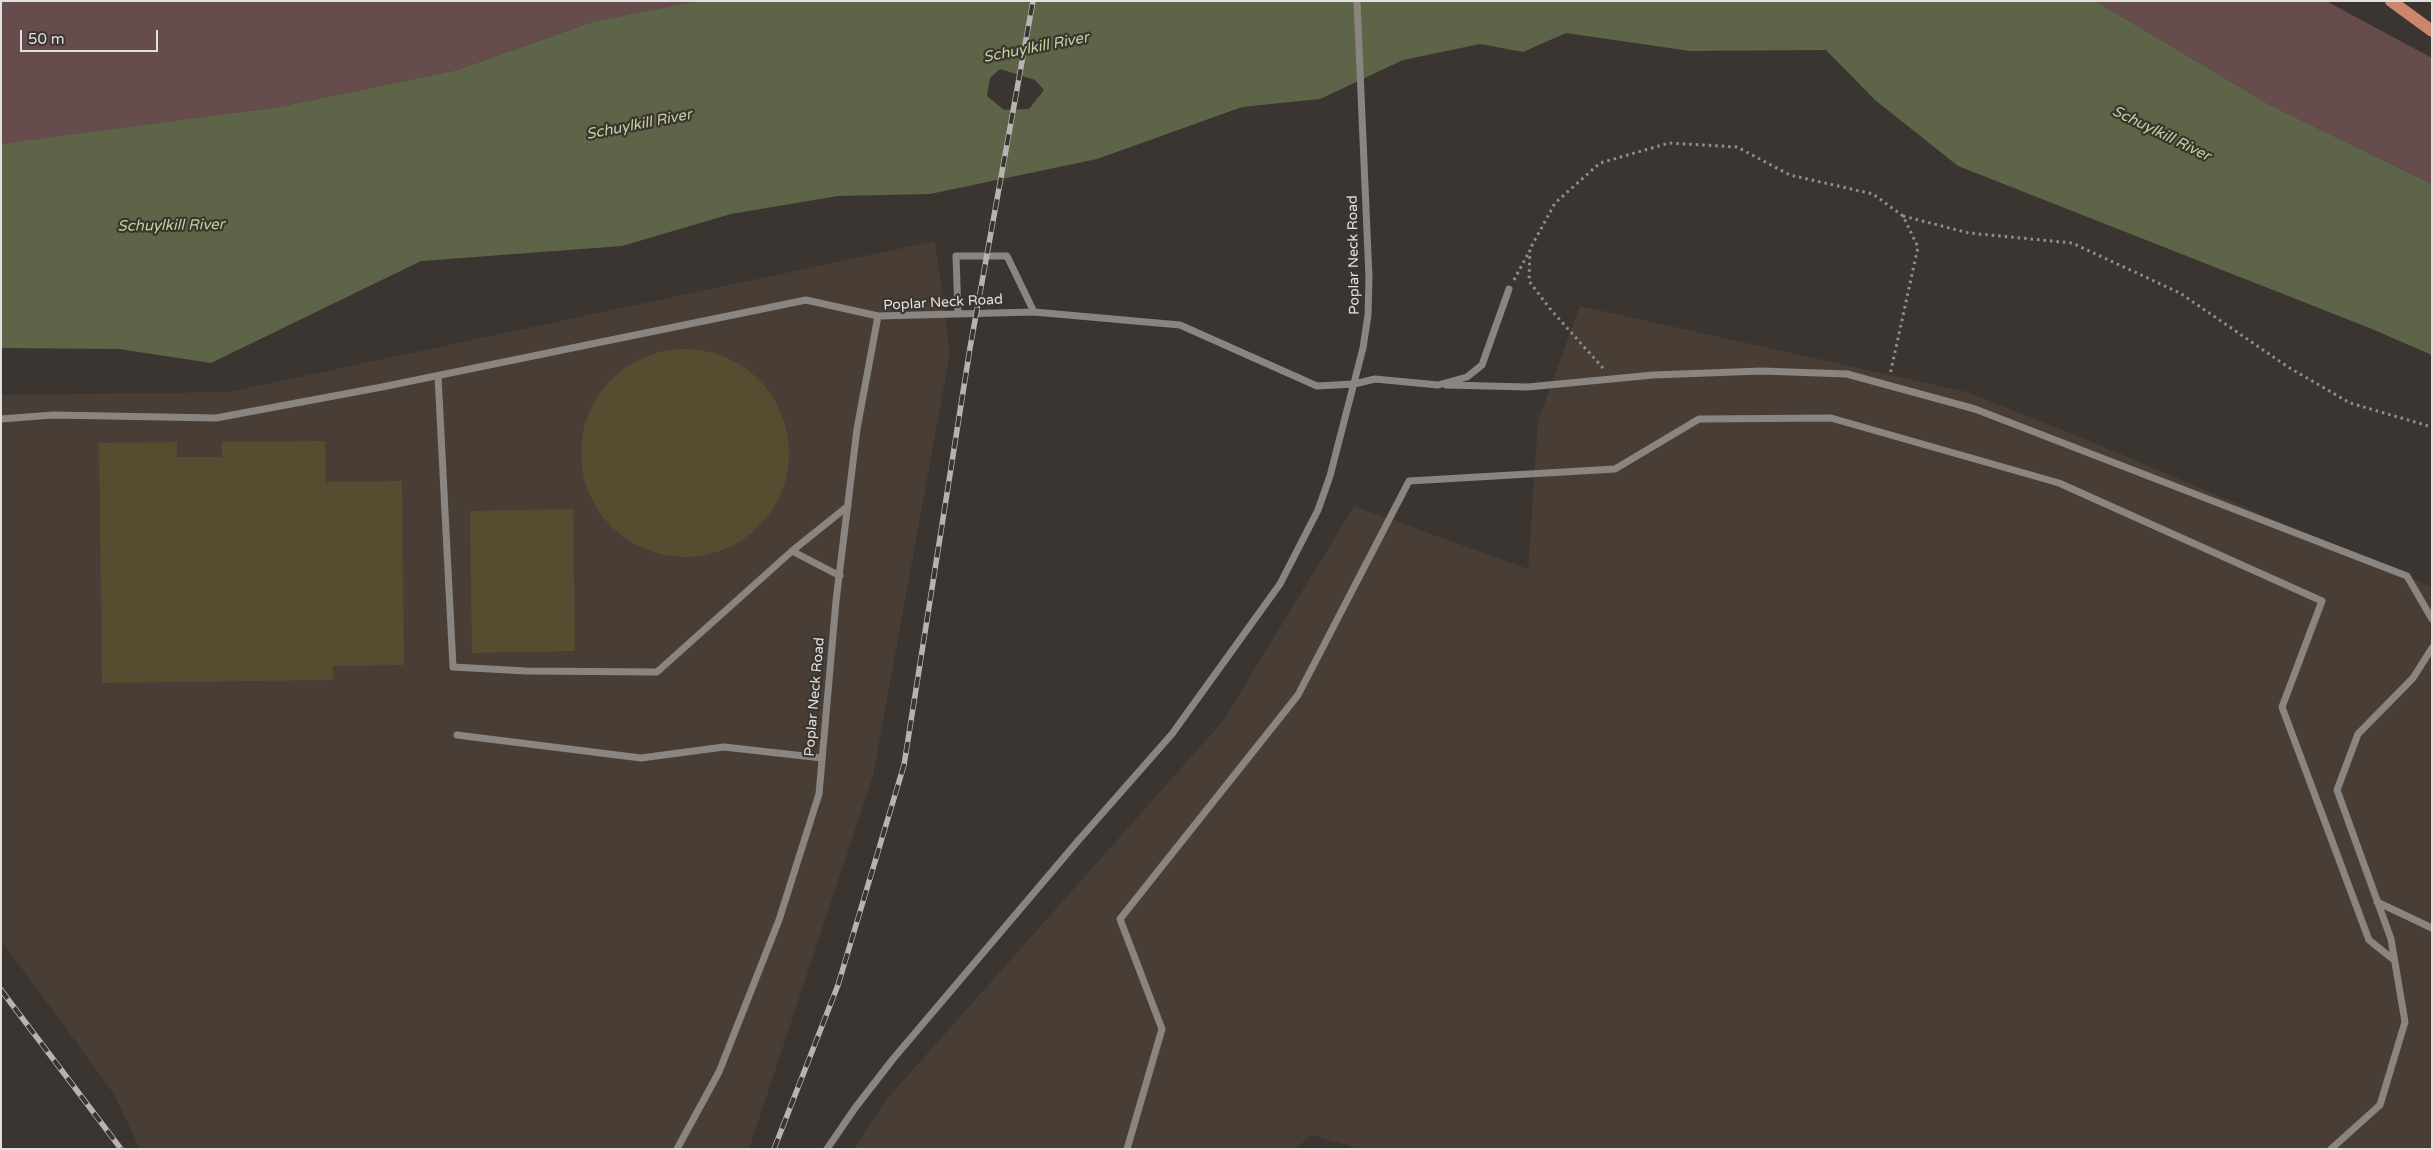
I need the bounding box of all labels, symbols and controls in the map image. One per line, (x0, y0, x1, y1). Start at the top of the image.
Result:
scale bar (22, 20, 160, 52)
water label: Schuylkill River (982, 29, 1090, 67)
text: 50 m (28, 30, 65, 48)
water label: Schuylkill River (2109, 102, 2213, 166)
water label: Schuylkill River (585, 106, 693, 144)
street label: Poplar Neck Road (1345, 195, 1363, 315)
water label: Schuylkill River (117, 216, 225, 236)
street label: Poplar Neck Road (883, 291, 1003, 315)
street label: Poplar Neck Road (801, 637, 829, 757)

